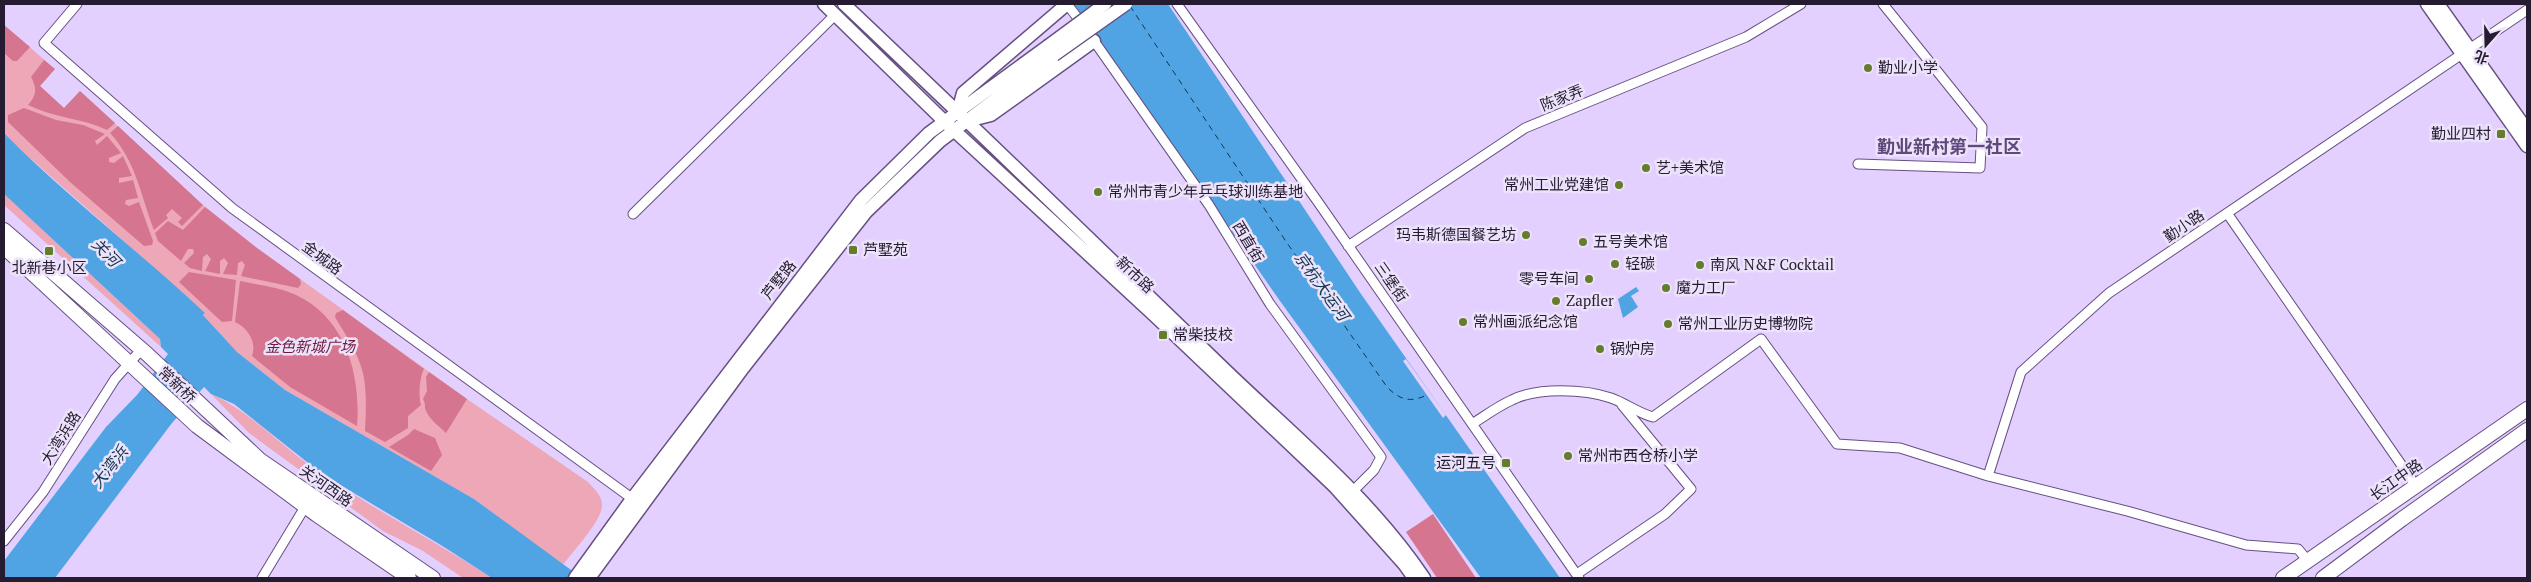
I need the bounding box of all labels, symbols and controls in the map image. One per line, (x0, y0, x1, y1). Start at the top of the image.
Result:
north arrow (2461, 20, 2511, 70)
text: 北 (2472, 46, 2491, 69)
place label: 勤业小学 (1878, 57, 1938, 77)
marker: 勤业小学 (1862, 62, 1874, 74)
street label: 陈家弄 (1537, 79, 1586, 115)
place label: 勤业四村 (2431, 123, 2491, 143)
marker: 勤业四村 (2495, 128, 2507, 140)
district label: 勤业新村第一社区 (1877, 134, 2021, 158)
place label: 艺+美术馆 (1656, 157, 1724, 177)
marker: 艺+美术馆 (1640, 162, 1652, 174)
place label: 常州工业党建馆 (1504, 174, 1609, 194)
marker: 常州工业党建馆 (1613, 179, 1625, 191)
place label: 常州市青少年乒乓球训练基地 (1108, 181, 1303, 201)
marker: 常州市青少年乒乓球训练基地 (1092, 186, 1104, 198)
street label: 勤小路 (2159, 204, 2208, 246)
street label: 西直街 (1229, 217, 1269, 266)
place label: 玛韦斯德国餐艺坊 (1396, 224, 1516, 244)
marker: 玛韦斯德国餐艺坊 (1520, 229, 1532, 241)
place label: 五号美术馆 (1593, 231, 1668, 251)
water label: 关河 (87, 233, 127, 273)
street label: 金城路 (299, 236, 347, 279)
marker: 五号美术馆 (1577, 236, 1589, 248)
place label: 芦墅苑 (863, 239, 908, 259)
marker: 芦墅苑 (847, 244, 859, 256)
marker: 北新巷小区 (43, 245, 55, 257)
water label: 京杭大运河 (1290, 247, 1356, 327)
street label: 新市路 (1112, 252, 1159, 297)
place label: 轻碳 (1625, 253, 1655, 273)
place label: 南风 N&F Cocktail (1710, 254, 1834, 274)
street label: 芦墅路 (756, 255, 800, 303)
place label: 北新巷小区 (11, 257, 87, 277)
street label: 三堡街 (1371, 257, 1413, 306)
marker: 轻碳 (1609, 258, 1621, 270)
marker: 南风 N&F Cocktail (1694, 259, 1706, 271)
place label: 零号车间 (1519, 268, 1579, 288)
marker: 零号车间 (1583, 273, 1595, 285)
place label: 魔力工厂 (1676, 277, 1736, 297)
marker: 魔力工厂 (1660, 282, 1672, 294)
place label: Zapfler (1566, 290, 1614, 310)
marker: Zapfler (1550, 295, 1562, 307)
place label: 常州画派纪念馆 (1473, 311, 1578, 331)
place label: 常州工业历史博物院 (1678, 313, 1813, 333)
marker: 常州画派纪念馆 (1457, 316, 1469, 328)
marker: 常州工业历史博物院 (1662, 318, 1674, 330)
place label: 常柴技校 (1173, 324, 1233, 344)
marker: 常柴技校 (1157, 329, 1169, 341)
park label: 金色新城广场 (265, 336, 357, 356)
place label: 锅炉房 (1610, 338, 1655, 358)
marker: 锅炉房 (1594, 343, 1606, 355)
street label: 常新桥 (154, 362, 201, 407)
street label: 大湾浜路 (36, 407, 85, 468)
water label: 大湾浜 (86, 440, 134, 493)
place label: 常州市西仓桥小学 (1578, 445, 1698, 465)
marker: 常州市西仓桥小学 (1562, 450, 1574, 462)
place label: 运河五号 (1436, 452, 1496, 472)
street label: 长江中路 (2365, 454, 2426, 505)
marker: 运河五号 (1500, 457, 1512, 469)
street label: 关河西路 (296, 460, 357, 511)

